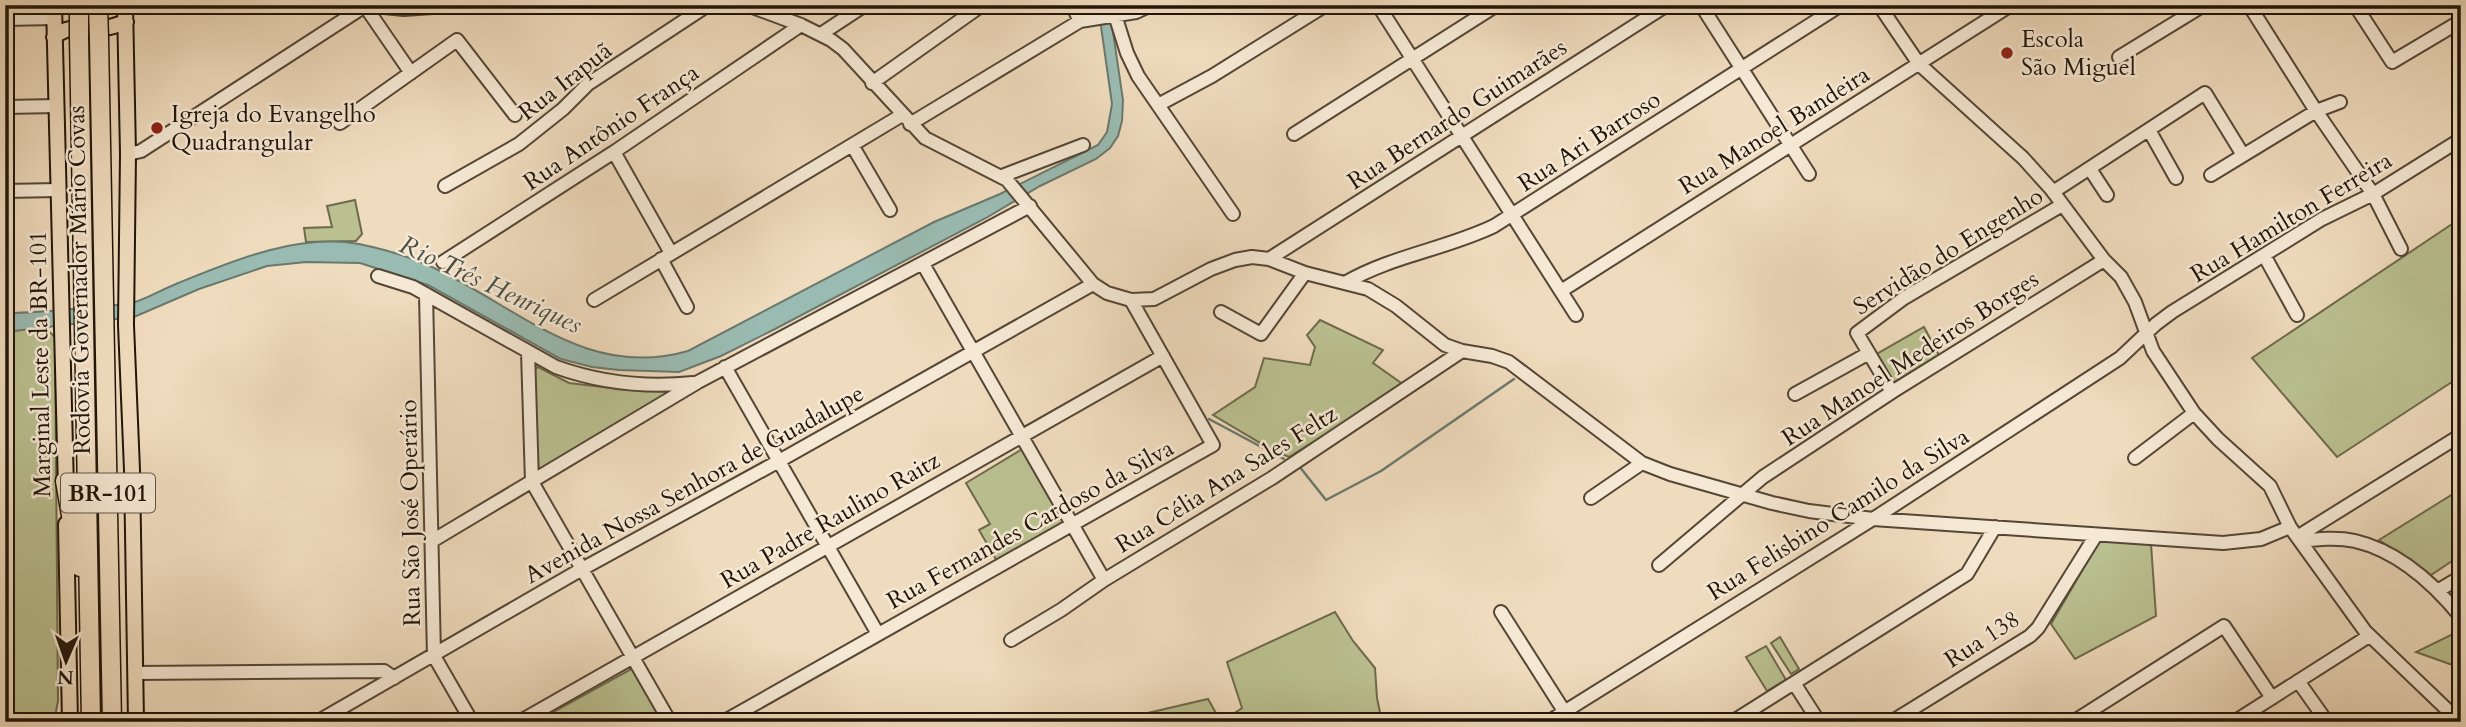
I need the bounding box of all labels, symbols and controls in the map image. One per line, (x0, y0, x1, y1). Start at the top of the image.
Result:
place label: Escola São Miguel (2021, 23, 2136, 84)
street label: Rua Bernardo Guimarães (1341, 31, 1573, 198)
street label: Rua Irapuã (512, 34, 619, 128)
marker: Escola São Miguel (1999, 45, 2015, 61)
street label: Rua Antônio França (517, 56, 706, 199)
street label: Rua Manoel Bandeira (1672, 58, 1877, 203)
street label: Rua Ari Barroso (1512, 83, 1667, 200)
place label: Igreja do Evangelho Quadrangular (171, 98, 376, 159)
street label: Rodovia Governador Mário Covas (60, 105, 99, 455)
marker: Igreja do Evangelho Quadrangular (149, 120, 165, 136)
street label: Rua Hamilton Ferreira (2184, 144, 2399, 291)
street label: Servidão do Engenho (1847, 180, 2049, 323)
water label: Rio Três Henriques (394, 227, 588, 342)
street label: Marginal Leste da BR-101 (22, 230, 59, 498)
street label: Rua Manoel Medeiros Borges (1775, 263, 2045, 454)
street label: Avenida Nossa Senhora de Guadalupe (519, 377, 870, 592)
street label: Rua Célia Ana Sales Feltz (1109, 397, 1344, 561)
street label: Rua São José Operário (392, 399, 429, 627)
street label: Rua Felisbino Camilo da Silva (1701, 420, 1976, 609)
street label: Rua Fernandes Cardoso da Silva (881, 431, 1180, 617)
street label: Rua Padre Raulino Raitz (715, 444, 946, 597)
road number: BR-101 (61, 474, 155, 512)
street label: Rua 138 (1938, 603, 2026, 676)
north arrow (32, 626, 102, 696)
text: N (56, 664, 74, 690)

